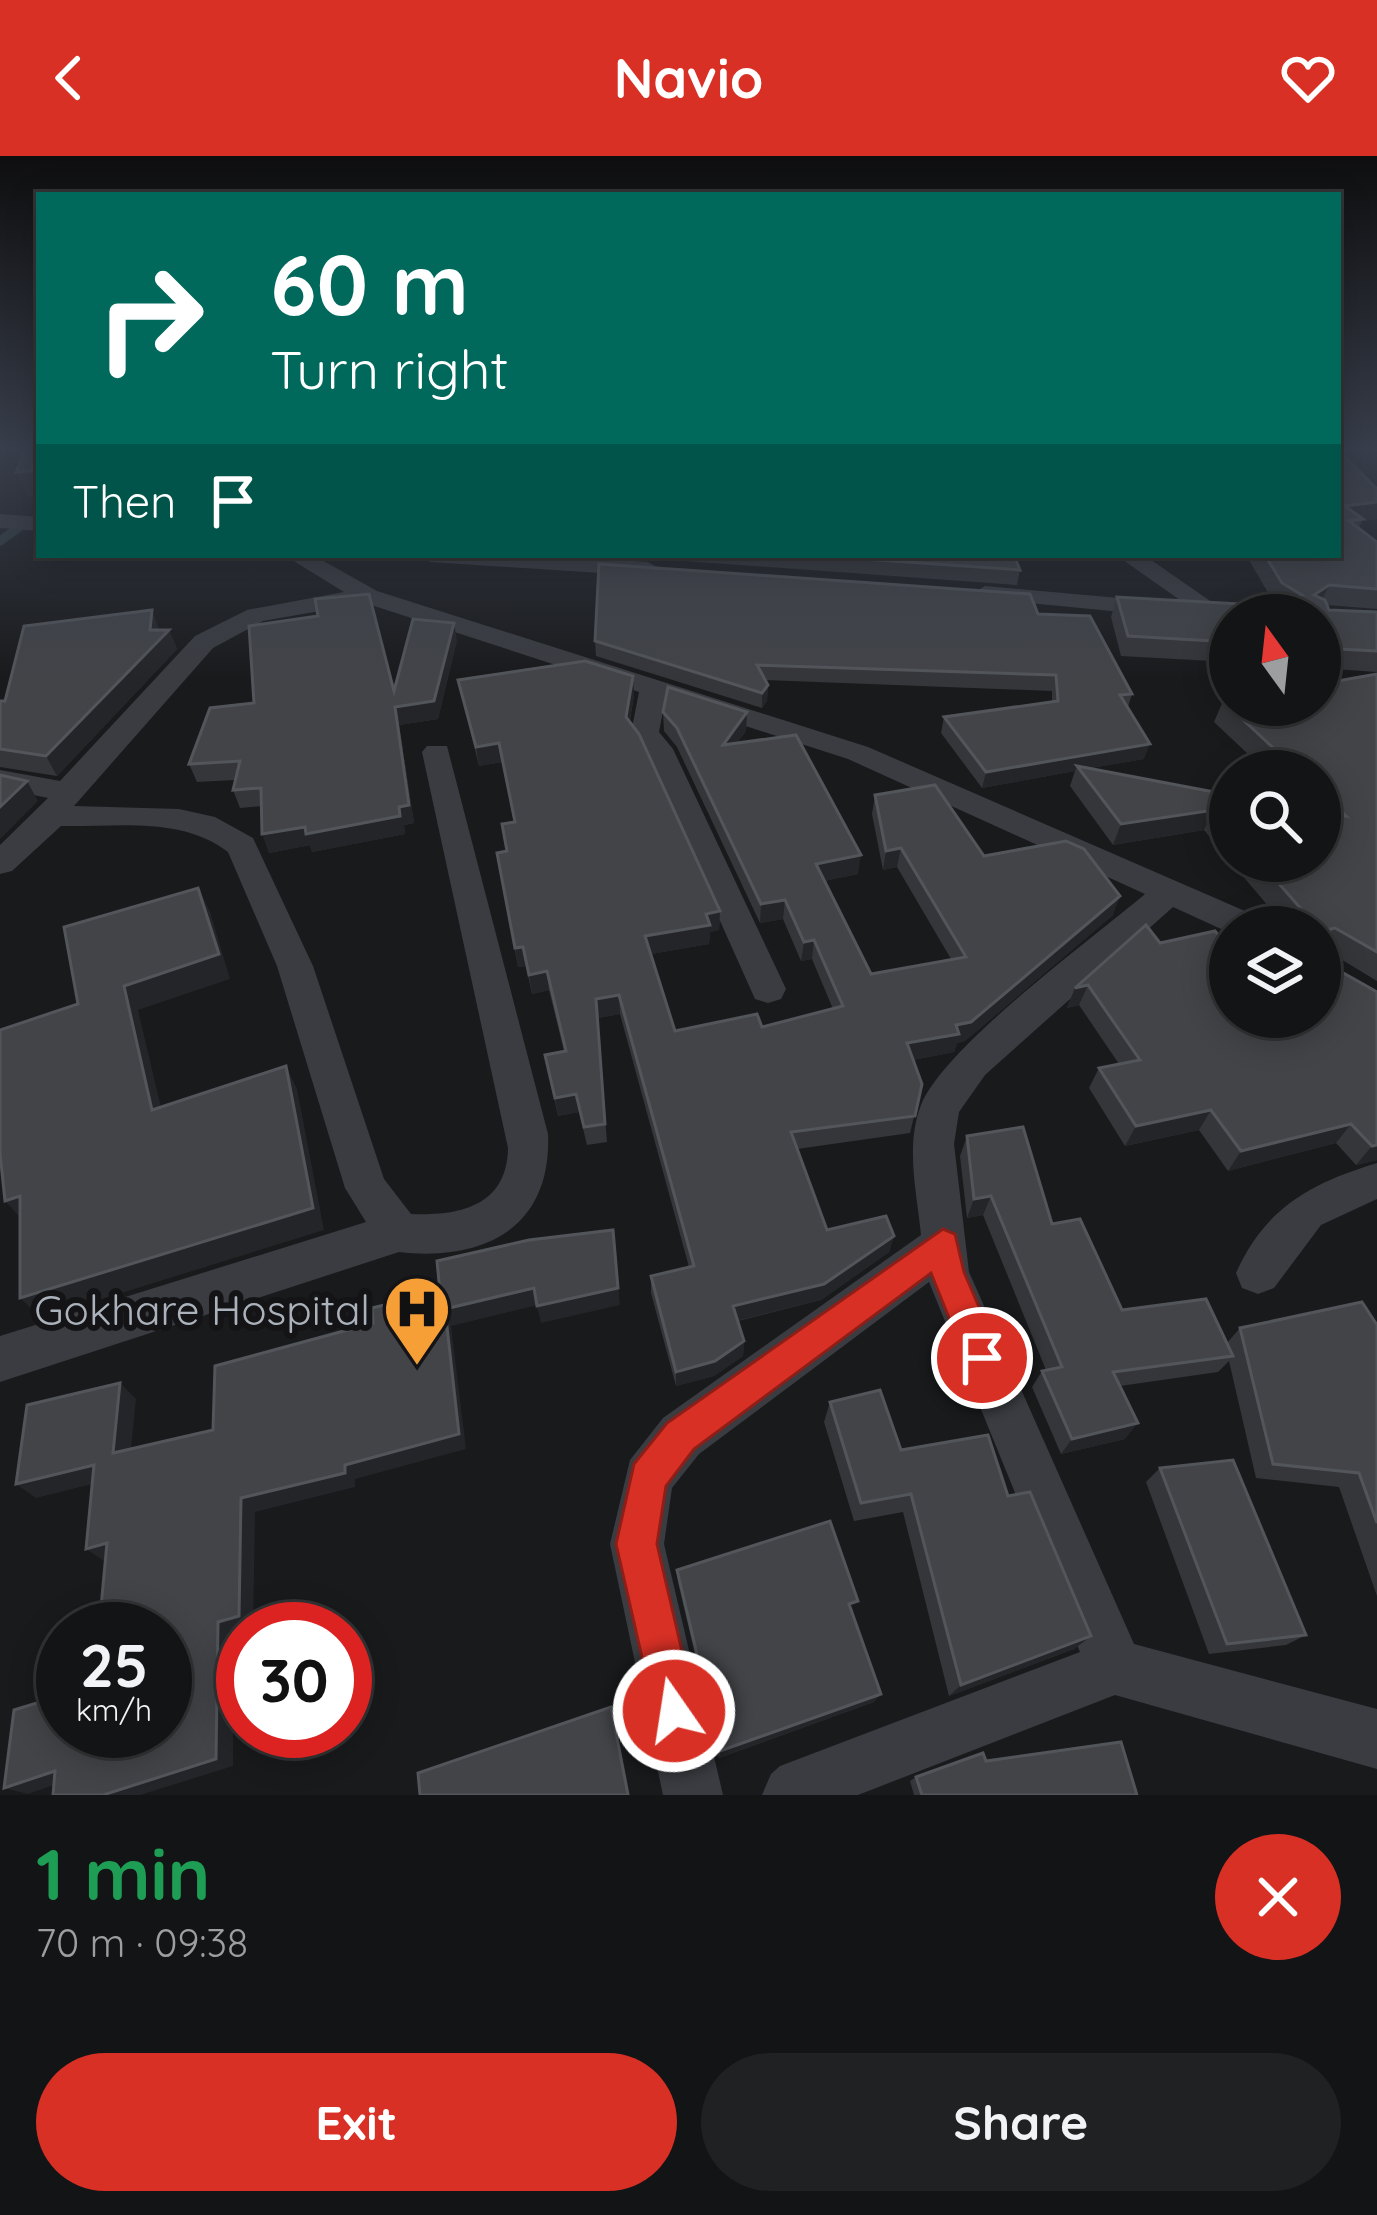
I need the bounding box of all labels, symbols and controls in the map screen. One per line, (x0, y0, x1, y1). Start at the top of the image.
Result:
text: Navio (614, 44, 763, 112)
icon: back (36, 45, 102, 111)
icon: heart (1275, 45, 1341, 111)
text: 60 m (270, 231, 469, 336)
icon: right (72, 240, 228, 396)
text: Turn right (270, 335, 509, 403)
icon: arrive (200, 468, 266, 534)
text: Then (72, 473, 176, 529)
north arrow (1209, 594, 1341, 726)
map controls (1209, 594, 1341, 1038)
button: search (1209, 750, 1341, 882)
button: layers (1209, 906, 1341, 1038)
hospital icon: Gokhare Hospital (382, 1274, 452, 1368)
place label: Gokhare Hospital (34, 1283, 370, 1336)
pin (931, 1307, 1033, 1409)
icon: arrive (949, 1325, 1015, 1391)
speed limit sign: 30 (216, 1602, 372, 1758)
text: 25 (80, 1627, 148, 1702)
position arrow (611, 1648, 737, 1774)
text: km/h (76, 1691, 152, 1729)
text: 1 min (36, 1828, 210, 1918)
button: close (1215, 1834, 1341, 1960)
text: 70 m · 09:38 (36, 1918, 248, 1967)
button: Exit (36, 2053, 677, 2191)
button: Share (701, 2053, 1341, 2191)

